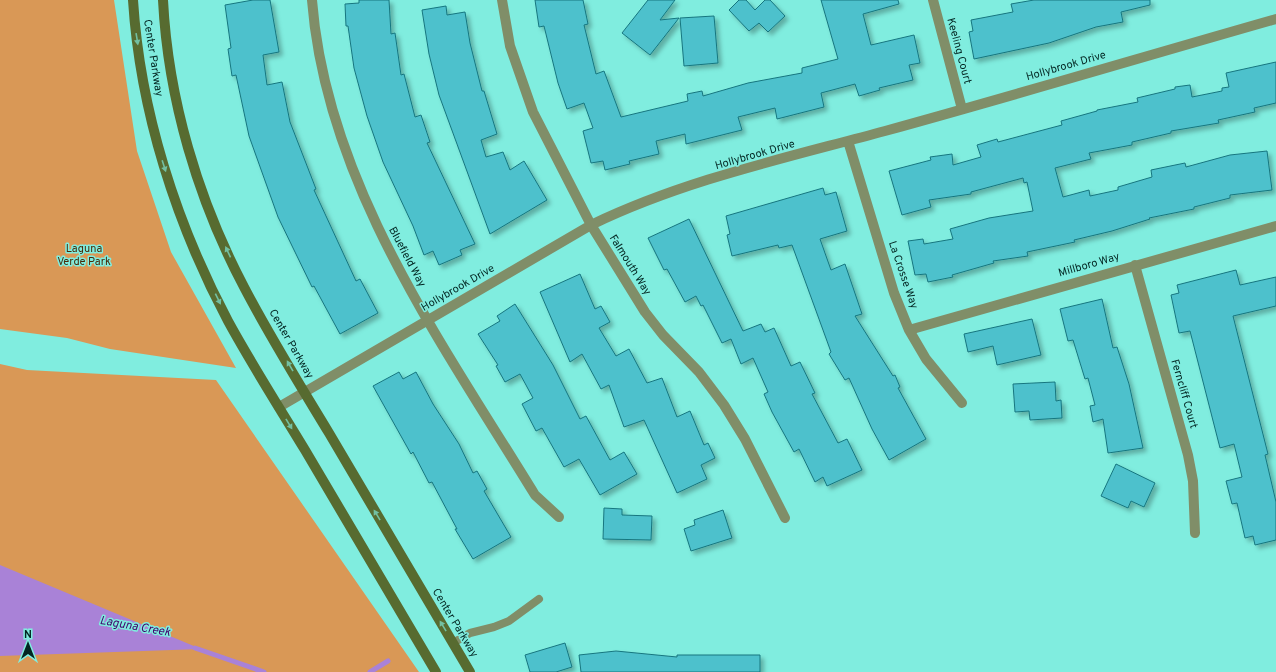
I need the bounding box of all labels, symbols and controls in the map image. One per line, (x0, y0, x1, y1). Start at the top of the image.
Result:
street label: Keeling Court (943, 16, 975, 86)
street label: Center Parkway (140, 18, 166, 98)
one-way arrow (134, 33, 140, 45)
street label: Hollybrook Drive (1024, 48, 1108, 84)
street label: Hollybrook Drive (713, 137, 797, 173)
one-way arrow (162, 160, 168, 172)
street label: Bluefield Way (385, 224, 429, 290)
street label: Falmouth Way (606, 232, 654, 298)
street label: La Crosse Way (885, 239, 921, 311)
park label: Laguna Verde Park (57, 242, 111, 269)
one-way arrow (225, 246, 231, 258)
street label: Millboro Way (1057, 250, 1121, 280)
street label: Hollybrook Drive (419, 261, 497, 315)
one-way arrow (215, 294, 221, 305)
street label: Center Parkway (265, 307, 317, 381)
street label: Ferncliff Court (1167, 358, 1201, 430)
one-way arrow (286, 360, 293, 372)
one-way arrow (286, 418, 293, 430)
one-way arrow (373, 509, 380, 521)
street label: Center Parkway (429, 586, 481, 660)
water label: Laguna Creek (98, 613, 173, 641)
one-way arrow (439, 621, 447, 631)
north arrow (8, 624, 48, 664)
text: N (24, 628, 32, 642)

